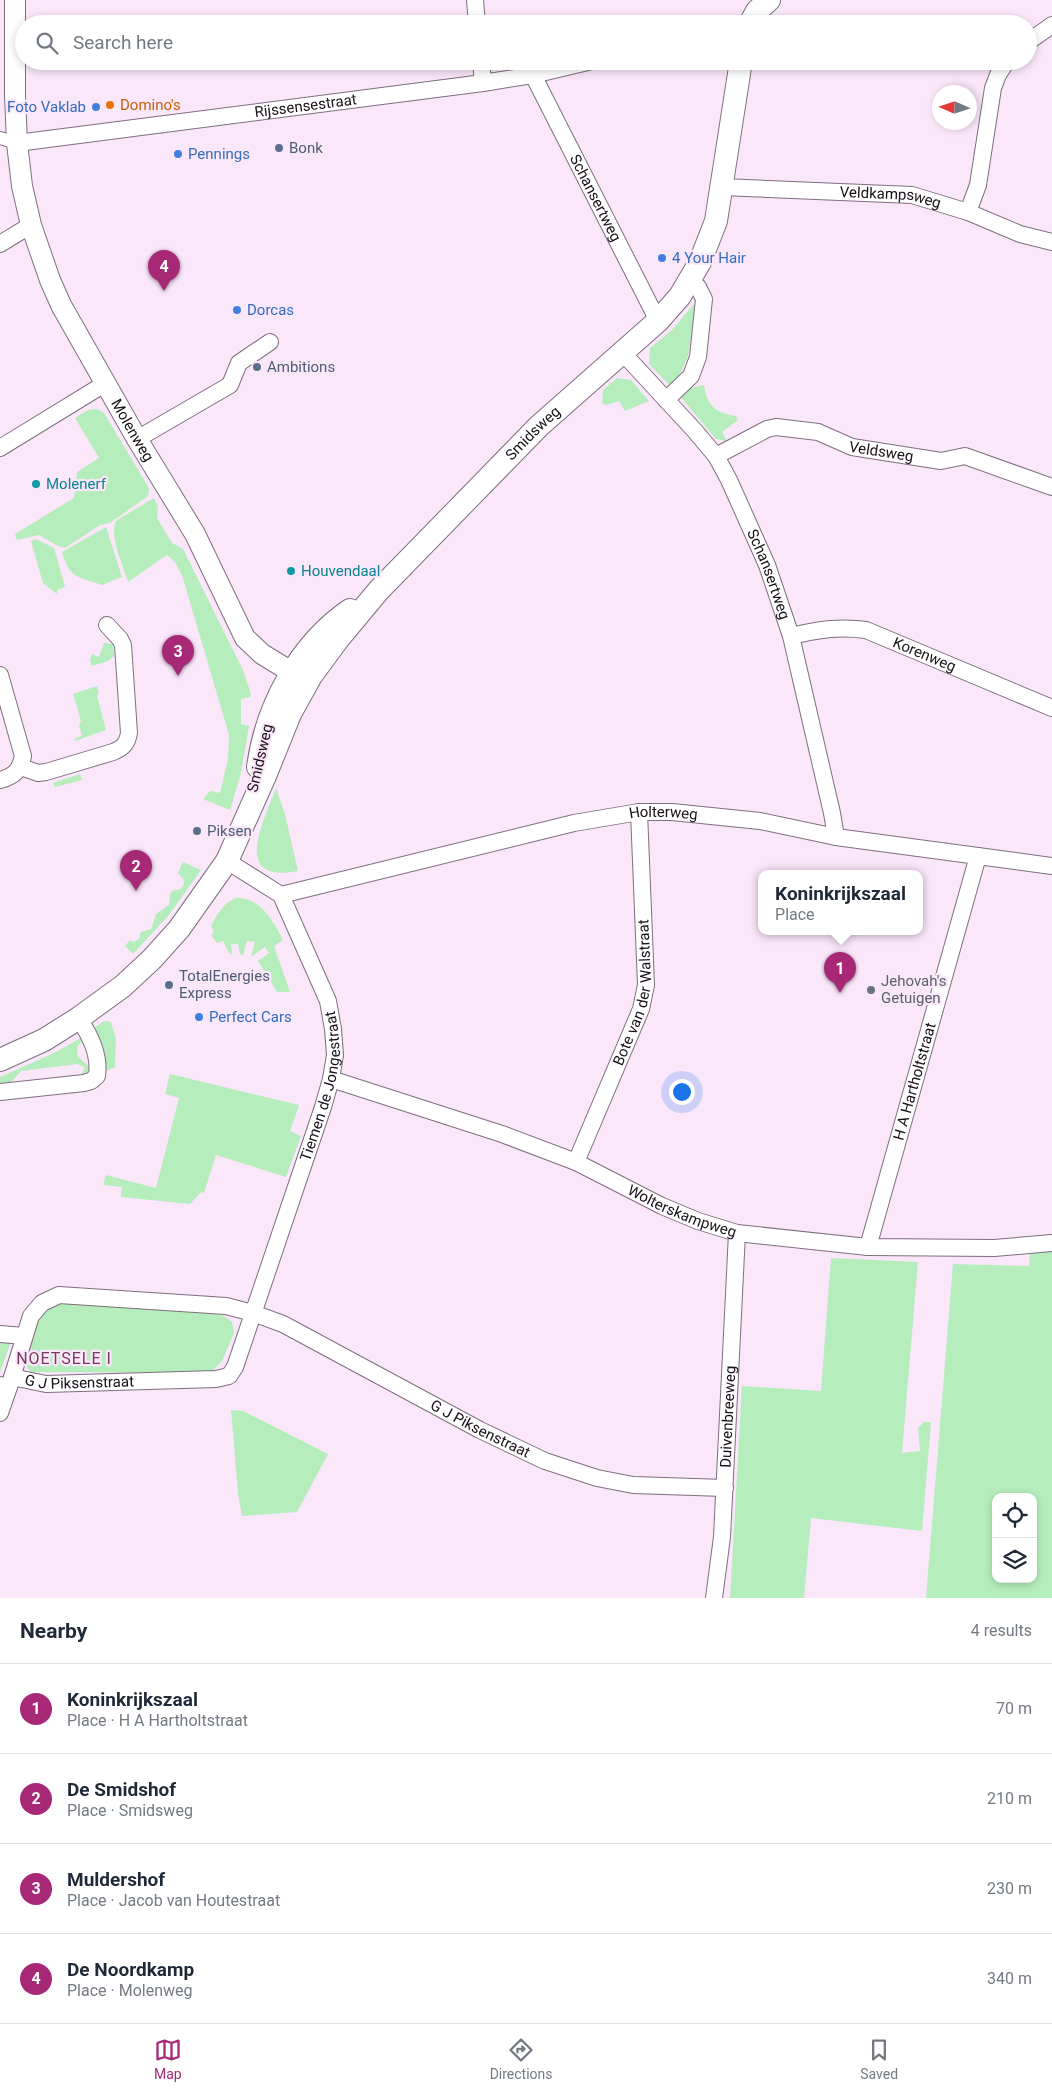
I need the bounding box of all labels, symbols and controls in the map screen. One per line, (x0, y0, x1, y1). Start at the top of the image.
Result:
search box (15, 15, 1037, 70)
icon: search (33, 29, 61, 57)
text: Search here (73, 31, 173, 54)
north arrow (932, 85, 977, 130)
street label: Rijssensestraat (254, 90, 358, 121)
place label: Domino's (120, 96, 181, 114)
place label: Foto Vaklab (7, 98, 86, 116)
marker: Domino's (104, 99, 116, 111)
marker: Foto Vaklab (90, 101, 102, 113)
place label: Bonk (289, 139, 323, 157)
marker: Bonk (273, 142, 285, 154)
place label: Pennings (188, 145, 250, 163)
marker: Pennings (172, 148, 184, 160)
street label: Schansertweg (566, 151, 625, 245)
street label: Veldkampsweg (839, 183, 943, 212)
place label: 4 Your Hair (672, 249, 746, 267)
pin: 4 (148, 250, 180, 291)
marker: 4 Your Hair (656, 252, 668, 264)
place label: Dorcas (247, 301, 294, 319)
marker: Dorcas (231, 304, 243, 316)
place label: Ambitions (267, 358, 335, 376)
marker: Ambitions (251, 361, 263, 373)
street label: Molenweg (107, 396, 158, 465)
street label: Smidsweg (502, 402, 564, 464)
street label: Veldsweg (848, 438, 915, 466)
place label: Molenerf (46, 475, 107, 493)
marker: Molenerf (30, 478, 42, 490)
street label: Schansertweg (743, 526, 794, 622)
place label: Houvendaal (301, 562, 380, 580)
marker: Houvendaal (285, 565, 297, 577)
street label: Korenweg (890, 633, 959, 676)
pin: 3 (162, 635, 194, 676)
street label: Smidsweg (243, 722, 277, 794)
street label: Holterweg (628, 803, 699, 824)
place label: Piksen (207, 822, 252, 840)
marker: Piksen (191, 825, 203, 837)
pin: 2 (120, 850, 152, 891)
popup (758, 870, 923, 935)
text: Koninkrijkszaal (775, 882, 906, 905)
text: Place (775, 905, 815, 924)
street label: Bote van der Walstraat (609, 919, 655, 1068)
pin: 1 (824, 952, 856, 993)
place label: TotalEnergies Express (179, 967, 270, 1002)
place label: Jehovah's Getuigen (881, 972, 947, 1007)
marker: TotalEnergies Express (163, 979, 175, 991)
marker: Jehovah's Getuigen (865, 984, 877, 996)
place label: Perfect Cars (209, 1008, 292, 1026)
street label: Tiemen de Jongestraat (296, 1009, 344, 1163)
marker: Perfect Cars (193, 1011, 205, 1023)
street label: H A Hartholtstraat (889, 1021, 940, 1142)
your location (669, 1079, 695, 1105)
street label: Wolterskampweg (625, 1181, 739, 1241)
district label: NOETSELE I (16, 1349, 112, 1368)
street label: Duivenbreeweg (716, 1365, 739, 1468)
street label: G J Piksenstraat (23, 1371, 134, 1393)
street label: G J Piksenstraat (427, 1396, 533, 1462)
map controls (992, 1493, 1037, 1583)
button: locate (992, 1493, 1037, 1538)
button: layers (992, 1538, 1037, 1583)
text: Nearby (20, 1619, 87, 1643)
text: 4 results (971, 1621, 1032, 1640)
text: Koninkrijkszaal (67, 1688, 198, 1711)
text: 1 (31, 1699, 41, 1718)
text: 70 m (996, 1699, 1032, 1718)
text: Place · H A Hartholtstraat (67, 1711, 248, 1730)
text: De Smidshof (67, 1778, 176, 1801)
text: 2 (31, 1789, 41, 1808)
text: 210 m (987, 1789, 1032, 1808)
text: Place · Smidsweg (67, 1801, 193, 1820)
text: Muldershof (67, 1868, 165, 1891)
text: 3 (31, 1879, 41, 1898)
text: 230 m (987, 1879, 1032, 1898)
text: Place · Jacob van Houtestraat (67, 1891, 280, 1910)
text: De Noordkamp (67, 1958, 194, 1981)
text: 4 (31, 1969, 41, 1988)
text: 340 m (987, 1969, 1032, 1988)
text: Place · Molenweg (67, 1981, 192, 2000)
tab: Map (154, 2036, 182, 2082)
tab: Directions (490, 2036, 553, 2082)
tab: Saved (860, 2036, 898, 2082)

